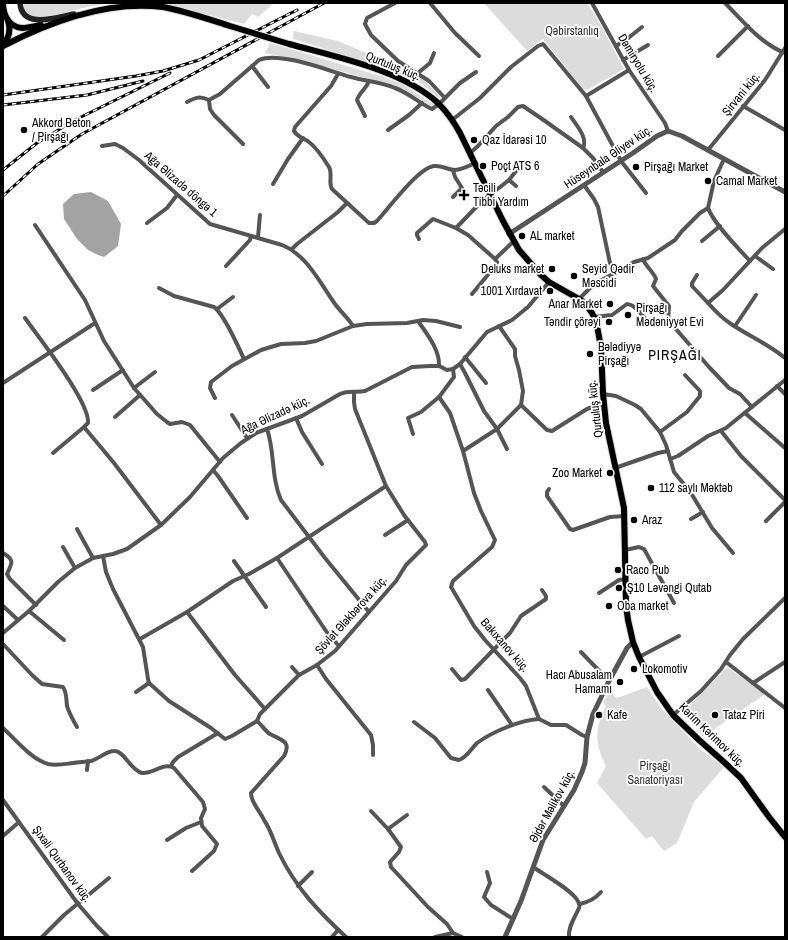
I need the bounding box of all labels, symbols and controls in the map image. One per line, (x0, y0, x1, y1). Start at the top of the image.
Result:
park label: Qəbirstanlıq (545, 23, 599, 39)
street label: Dəmiryolu küç. (614, 31, 662, 95)
street label: Qurtuluş küç. (363, 48, 423, 84)
street label: Şirvani küç. (718, 69, 764, 119)
place label: Akkord Beton / Pirşağı (31, 115, 91, 145)
street label: Hüseynbala Əliyev küç. (561, 122, 655, 192)
marker: Akkord Beton / Pirşağı (19, 125, 29, 135)
place label: Qaz İdarəsi 10 (482, 132, 547, 148)
marker: Qaz İdarəsi 10 (469, 135, 479, 145)
street label: Ağa Əlizadə döngə 1 (140, 147, 221, 221)
place label: Poçt ATS 6 (491, 158, 540, 174)
place label: Pirşağı Market (644, 159, 708, 175)
marker: Poçt ATS 6 (478, 161, 488, 171)
marker: Pirşağı Market (631, 162, 641, 172)
place label: Camal Market (716, 173, 778, 189)
marker: Camal Market (703, 176, 713, 186)
place label: Təcili Tibbi Yardım (473, 180, 529, 210)
marker: Təcili Tibbi Yardım (458, 189, 470, 201)
place label: AL market (529, 228, 575, 244)
marker: AL market (517, 231, 527, 241)
place label: Deluks market (481, 261, 544, 277)
place label: Seyid Qədir Məscidi (582, 261, 635, 291)
marker: Deluks market (547, 264, 557, 274)
marker: Seyid Qədir Məscidi (569, 271, 579, 281)
place label: 1001 Xırdavat (481, 283, 542, 299)
marker: 1001 Xırdavat (545, 286, 555, 296)
place label: Anar Market (547, 296, 602, 312)
marker: Anar Market (605, 299, 615, 309)
place label: Pirşağı Mədəniyyət Evi (636, 300, 704, 330)
marker: Pirşağı Mədəniyyət Evi (623, 310, 633, 320)
place label: Təndir çörəyi (544, 314, 601, 330)
marker: Təndir çörəyi (604, 317, 614, 327)
place label: Bələdiyyə Pirşağı (598, 339, 641, 369)
district label: PIRŞAĞI (648, 346, 702, 364)
marker: Bələdiyyə Pirşağı (585, 349, 595, 359)
street label: Qurtuluş küç. (584, 379, 606, 439)
street label: Ağa Əlizadə küç. (237, 392, 312, 438)
place label: Zoo Market (552, 465, 602, 481)
marker: Zoo Market (605, 468, 615, 478)
place label: 112 saylı Məktəb (659, 480, 733, 496)
marker: 112 saylı Məktəb (646, 483, 656, 493)
place label: Araz (641, 512, 662, 528)
marker: Araz (629, 515, 639, 525)
place label: Raco Pub (626, 562, 669, 578)
marker: Raco Pub (613, 565, 623, 575)
street label: Şövlət Ələkbərova küç. (311, 572, 391, 658)
place label: Ş10 Ləvəngi Qutab (627, 580, 712, 596)
marker: Ş10 Ləvəngi Qutab (614, 583, 624, 593)
place label: Oba market (617, 598, 669, 614)
marker: Oba market (604, 601, 614, 611)
street label: Bakıxanov küç. (477, 615, 533, 675)
place label: Lokomotiv (642, 661, 687, 677)
marker: Lokomotiv (629, 664, 639, 674)
place label: Hacı Abusalam Hamamı (546, 667, 612, 697)
marker: Hacı Abusalam Hamamı (615, 677, 625, 687)
street label: Kərim Kərimov küç. (675, 699, 749, 771)
place label: Kafe (607, 707, 627, 723)
place label: Tataz Piri (723, 707, 765, 723)
marker: Kafe (594, 710, 604, 720)
marker: Tataz Piri (710, 710, 720, 720)
park label: Pirşağı Sanatoriyası (627, 758, 683, 788)
street label: Əjdər Məlikov küç. (525, 767, 579, 845)
street label: Şıxəli Qurbanov küç. (29, 822, 95, 906)

